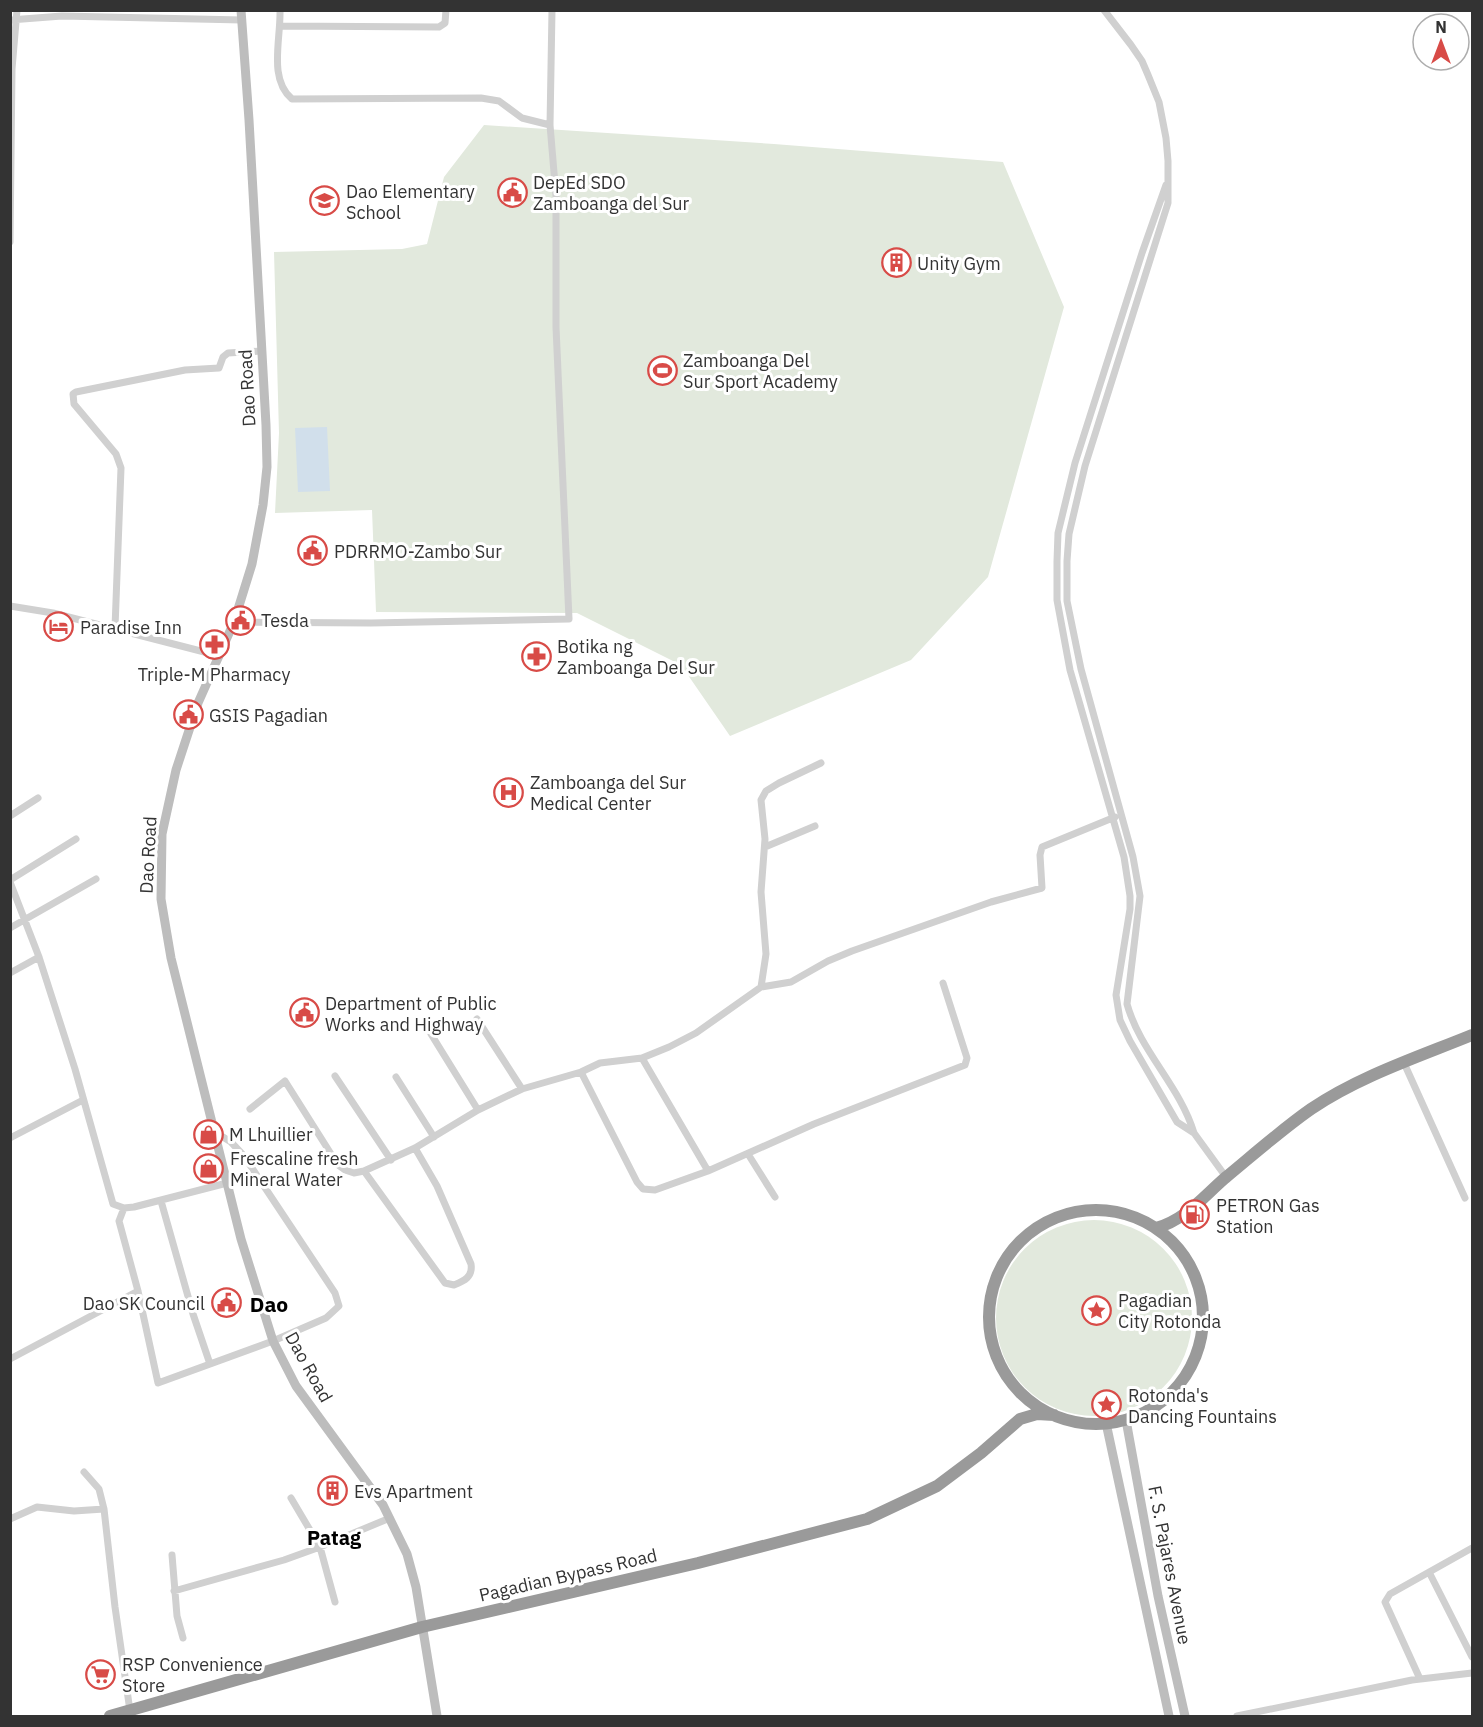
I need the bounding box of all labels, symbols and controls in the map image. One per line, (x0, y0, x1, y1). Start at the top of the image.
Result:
north arrow (1411, 12, 1471, 72)
text: N (1435, 17, 1447, 37)
place label: DepEd SDO Zamboanga del Sur (533, 171, 690, 215)
public building icon: DepEd SDO Zamboanga del Sur (496, 176, 528, 208)
place label: Dao Elementary School (346, 180, 475, 224)
school or university icon: Dao Elementary School (309, 185, 341, 217)
building icon: Unity Gym (880, 247, 912, 279)
place label: Unity Gym (917, 252, 1001, 275)
street label: Dao Road (233, 349, 261, 427)
place label: Zamboanga Del Sur Sport Academy (683, 349, 838, 393)
sports icon: Zamboanga Del Sur Sport Academy (646, 354, 678, 386)
public building icon: PDRRMO-Zambo Sur (297, 535, 329, 567)
place label: PDRRMO-Zambo Sur (334, 540, 502, 563)
public building icon: Tesda (224, 604, 256, 636)
place label: Tesda (261, 609, 309, 632)
hotel icon: Paradise Inn (43, 611, 75, 643)
place label: Paradise Inn (80, 616, 182, 639)
pharmacy icon: Triple-M Pharmacy (198, 629, 230, 661)
place label: Botika ng Zamboanga Del Sur (557, 635, 715, 679)
pharmacy icon: Botika ng Zamboanga Del Sur (520, 640, 552, 672)
place label: Triple-M Pharmacy (138, 663, 290, 686)
public building icon: GSIS Pagadian (172, 699, 204, 731)
place label: GSIS Pagadian (209, 704, 328, 727)
place label: Zamboanga del Sur Medical Center (530, 771, 687, 815)
hospital icon: Zamboanga del Sur Medical Center (493, 776, 525, 808)
street label: Dao Road (134, 816, 162, 894)
place label: Department of Public Works and Highway (325, 992, 496, 1036)
public building icon: Department of Public Works and Highway (288, 997, 320, 1029)
shop icon: M Lhuillier (192, 1118, 224, 1150)
place label: M Lhuillier (229, 1123, 313, 1146)
place label: Frescaline fresh Mineral Water (230, 1147, 359, 1191)
shop icon: Frescaline fresh Mineral Water (193, 1152, 225, 1184)
place label: PETRON Gas Station (1216, 1194, 1320, 1238)
fuel station icon: PETRON Gas Station (1179, 1199, 1211, 1231)
public building icon: Dao SK Council (210, 1287, 242, 1319)
place label: Pagadian City Rotonda (1118, 1289, 1222, 1333)
district label: Dao (250, 1290, 288, 1318)
place label: Dao SK Council (83, 1292, 205, 1315)
place icon: Pagadian City Rotonda (1081, 1294, 1113, 1326)
street label: Dao Road (280, 1328, 338, 1406)
place label: Rotonda's Dancing Fountains (1128, 1384, 1277, 1428)
place icon: Rotonda's Dancing Fountains (1091, 1389, 1123, 1421)
building icon: Evs Apartment (317, 1475, 349, 1507)
place label: Evs Apartment (354, 1480, 473, 1503)
street label: F. S. Pajares Avenue (1143, 1484, 1197, 1646)
district label: Patag (307, 1524, 362, 1551)
street label: Pagadian Bypass Road (477, 1543, 659, 1607)
place label: RSP Convenience Store (122, 1653, 263, 1697)
supermarket icon: RSP Convenience Store (85, 1658, 117, 1690)

